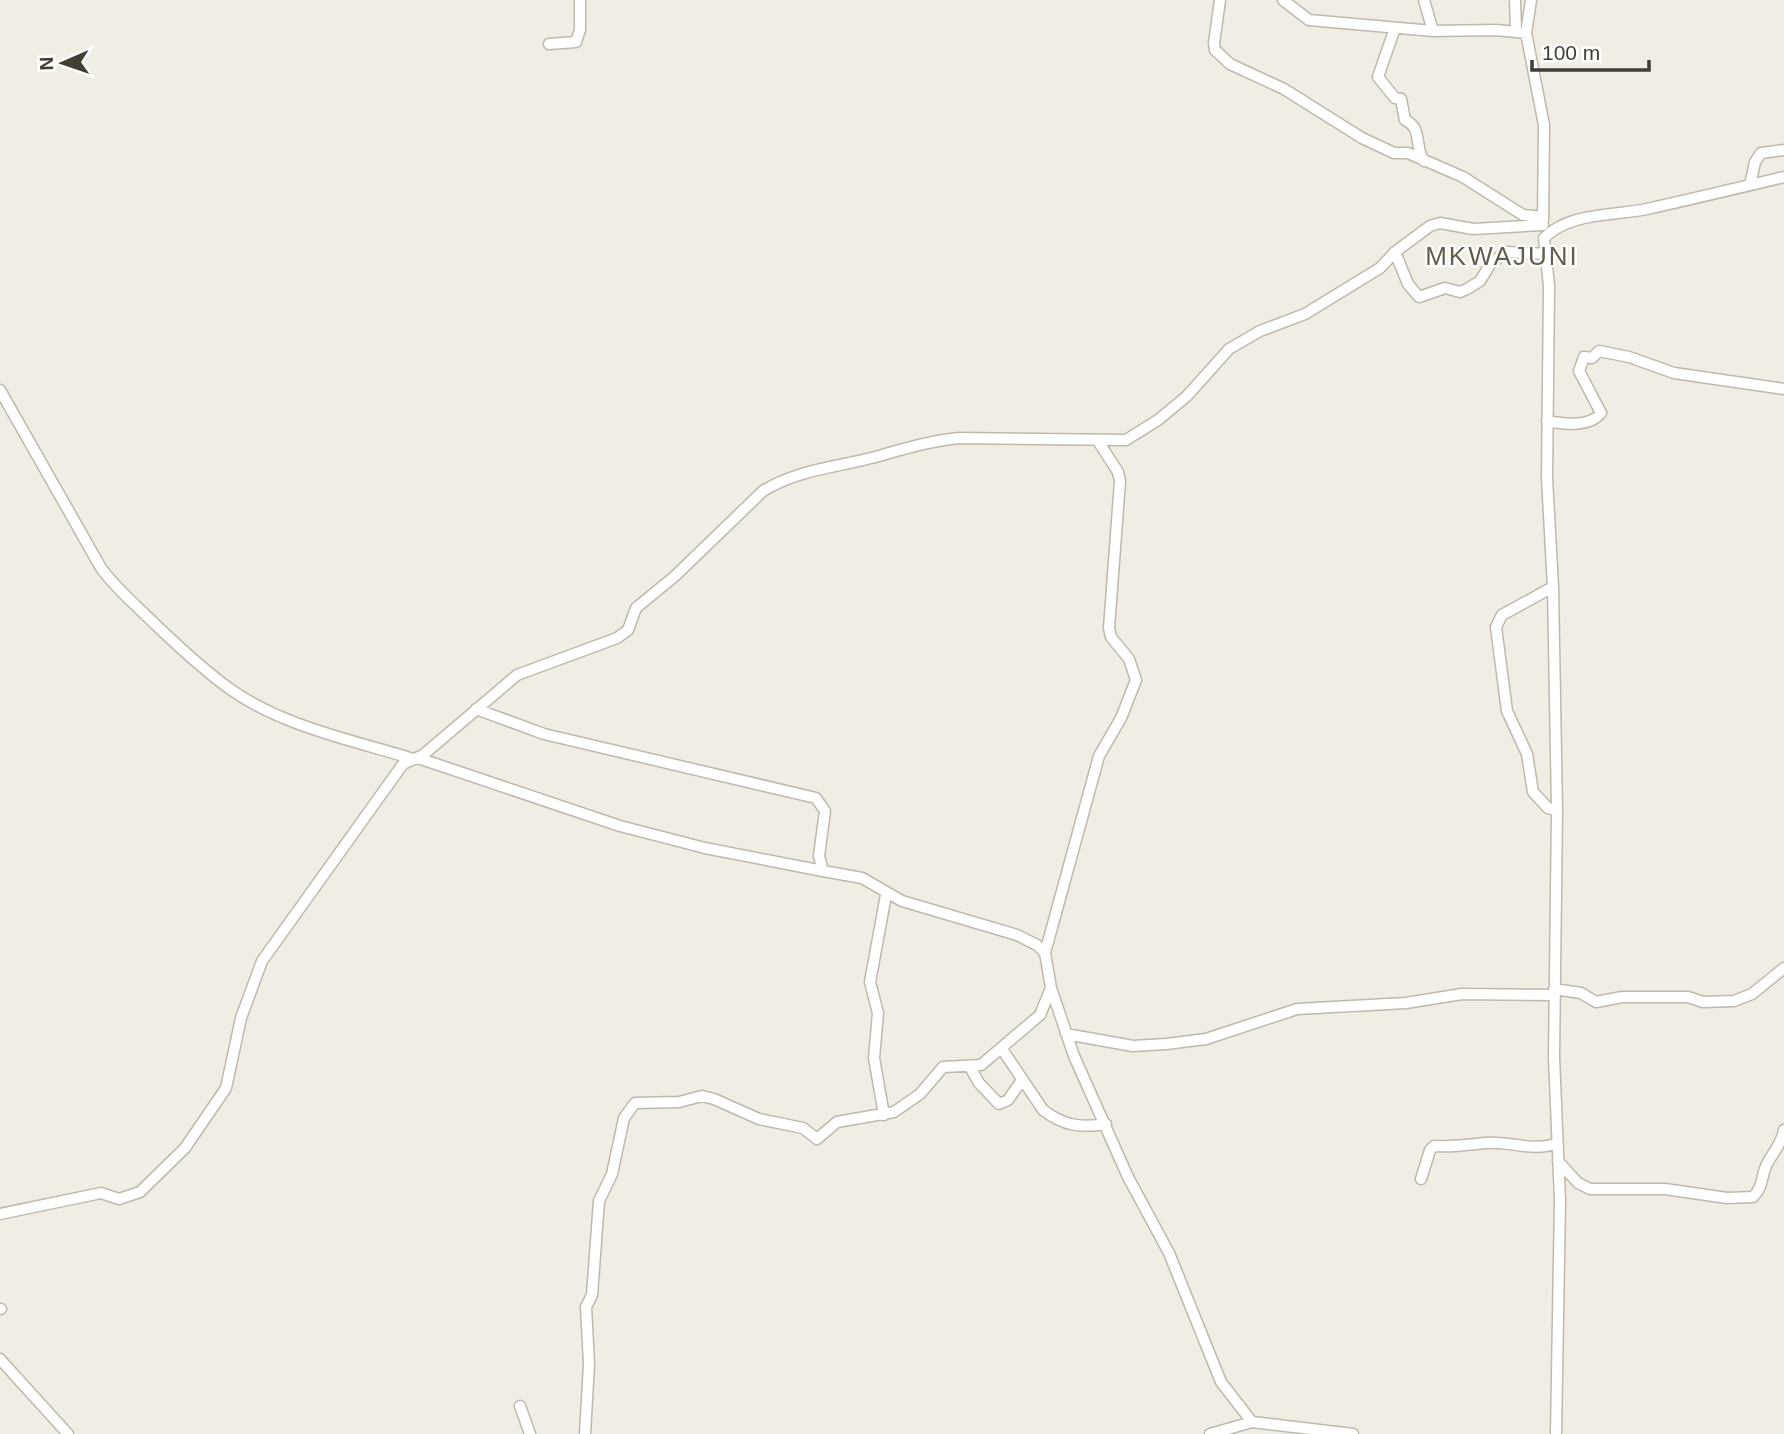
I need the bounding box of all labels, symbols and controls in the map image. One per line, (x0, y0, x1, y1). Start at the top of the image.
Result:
north arrow (28, 28, 98, 98)
scale bar (1532, 28, 1649, 72)
text: 100 m (1542, 41, 1600, 64)
text: N (36, 56, 57, 71)
district label: MKWAJUNI (1425, 241, 1579, 271)

